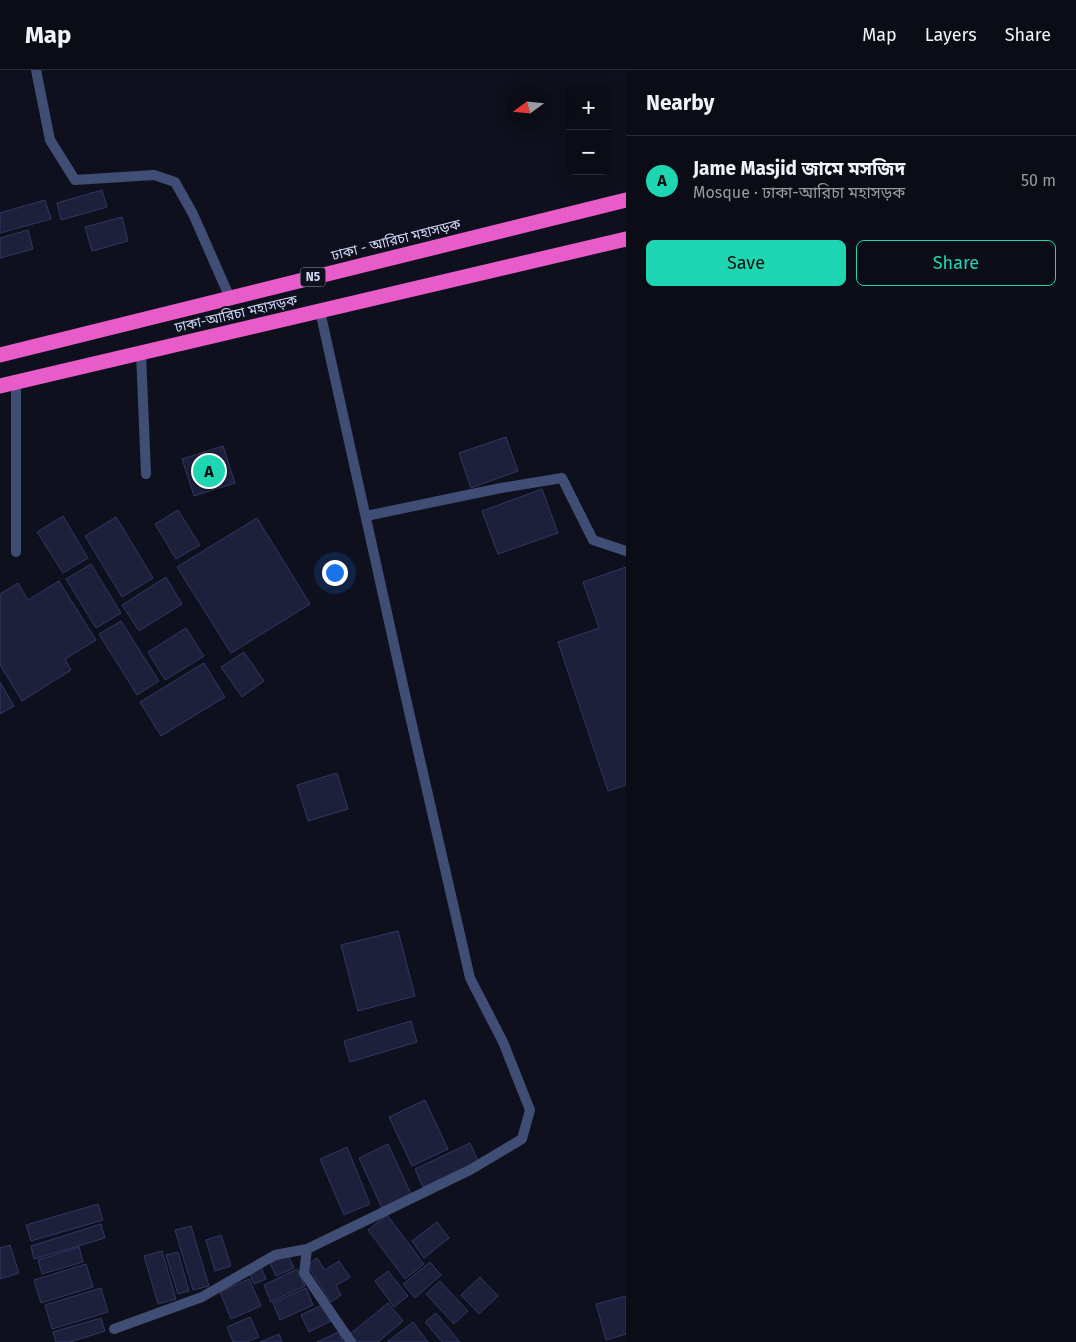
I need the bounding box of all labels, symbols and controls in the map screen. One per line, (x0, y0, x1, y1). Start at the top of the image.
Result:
text: Map (25, 21, 71, 49)
text: Map (862, 24, 897, 46)
text: Layers (925, 24, 977, 46)
text: Share (1005, 24, 1051, 46)
north arrow (506, 85, 551, 130)
map controls (566, 85, 611, 175)
button: + (566, 85, 611, 130)
text: Nearby (646, 90, 714, 116)
button: − (566, 130, 611, 175)
text: Jame Masjid জামে মসজিদ (693, 157, 905, 180)
text: A (657, 171, 667, 190)
text: 50 m (1021, 171, 1056, 190)
text: Mosque · ঢাকা-আরিচা মহাসড়ক (693, 183, 905, 202)
street label: ঢাকা - আরিচা মহাসড়ক (329, 216, 463, 265)
button: Save (646, 240, 846, 286)
button: Share (856, 240, 1056, 286)
road number: N5 (300, 268, 326, 286)
street label: ঢাকা-আরিচা মহাসড়ক (172, 291, 300, 337)
pin: A (193, 452, 225, 490)
your location (322, 560, 348, 586)

